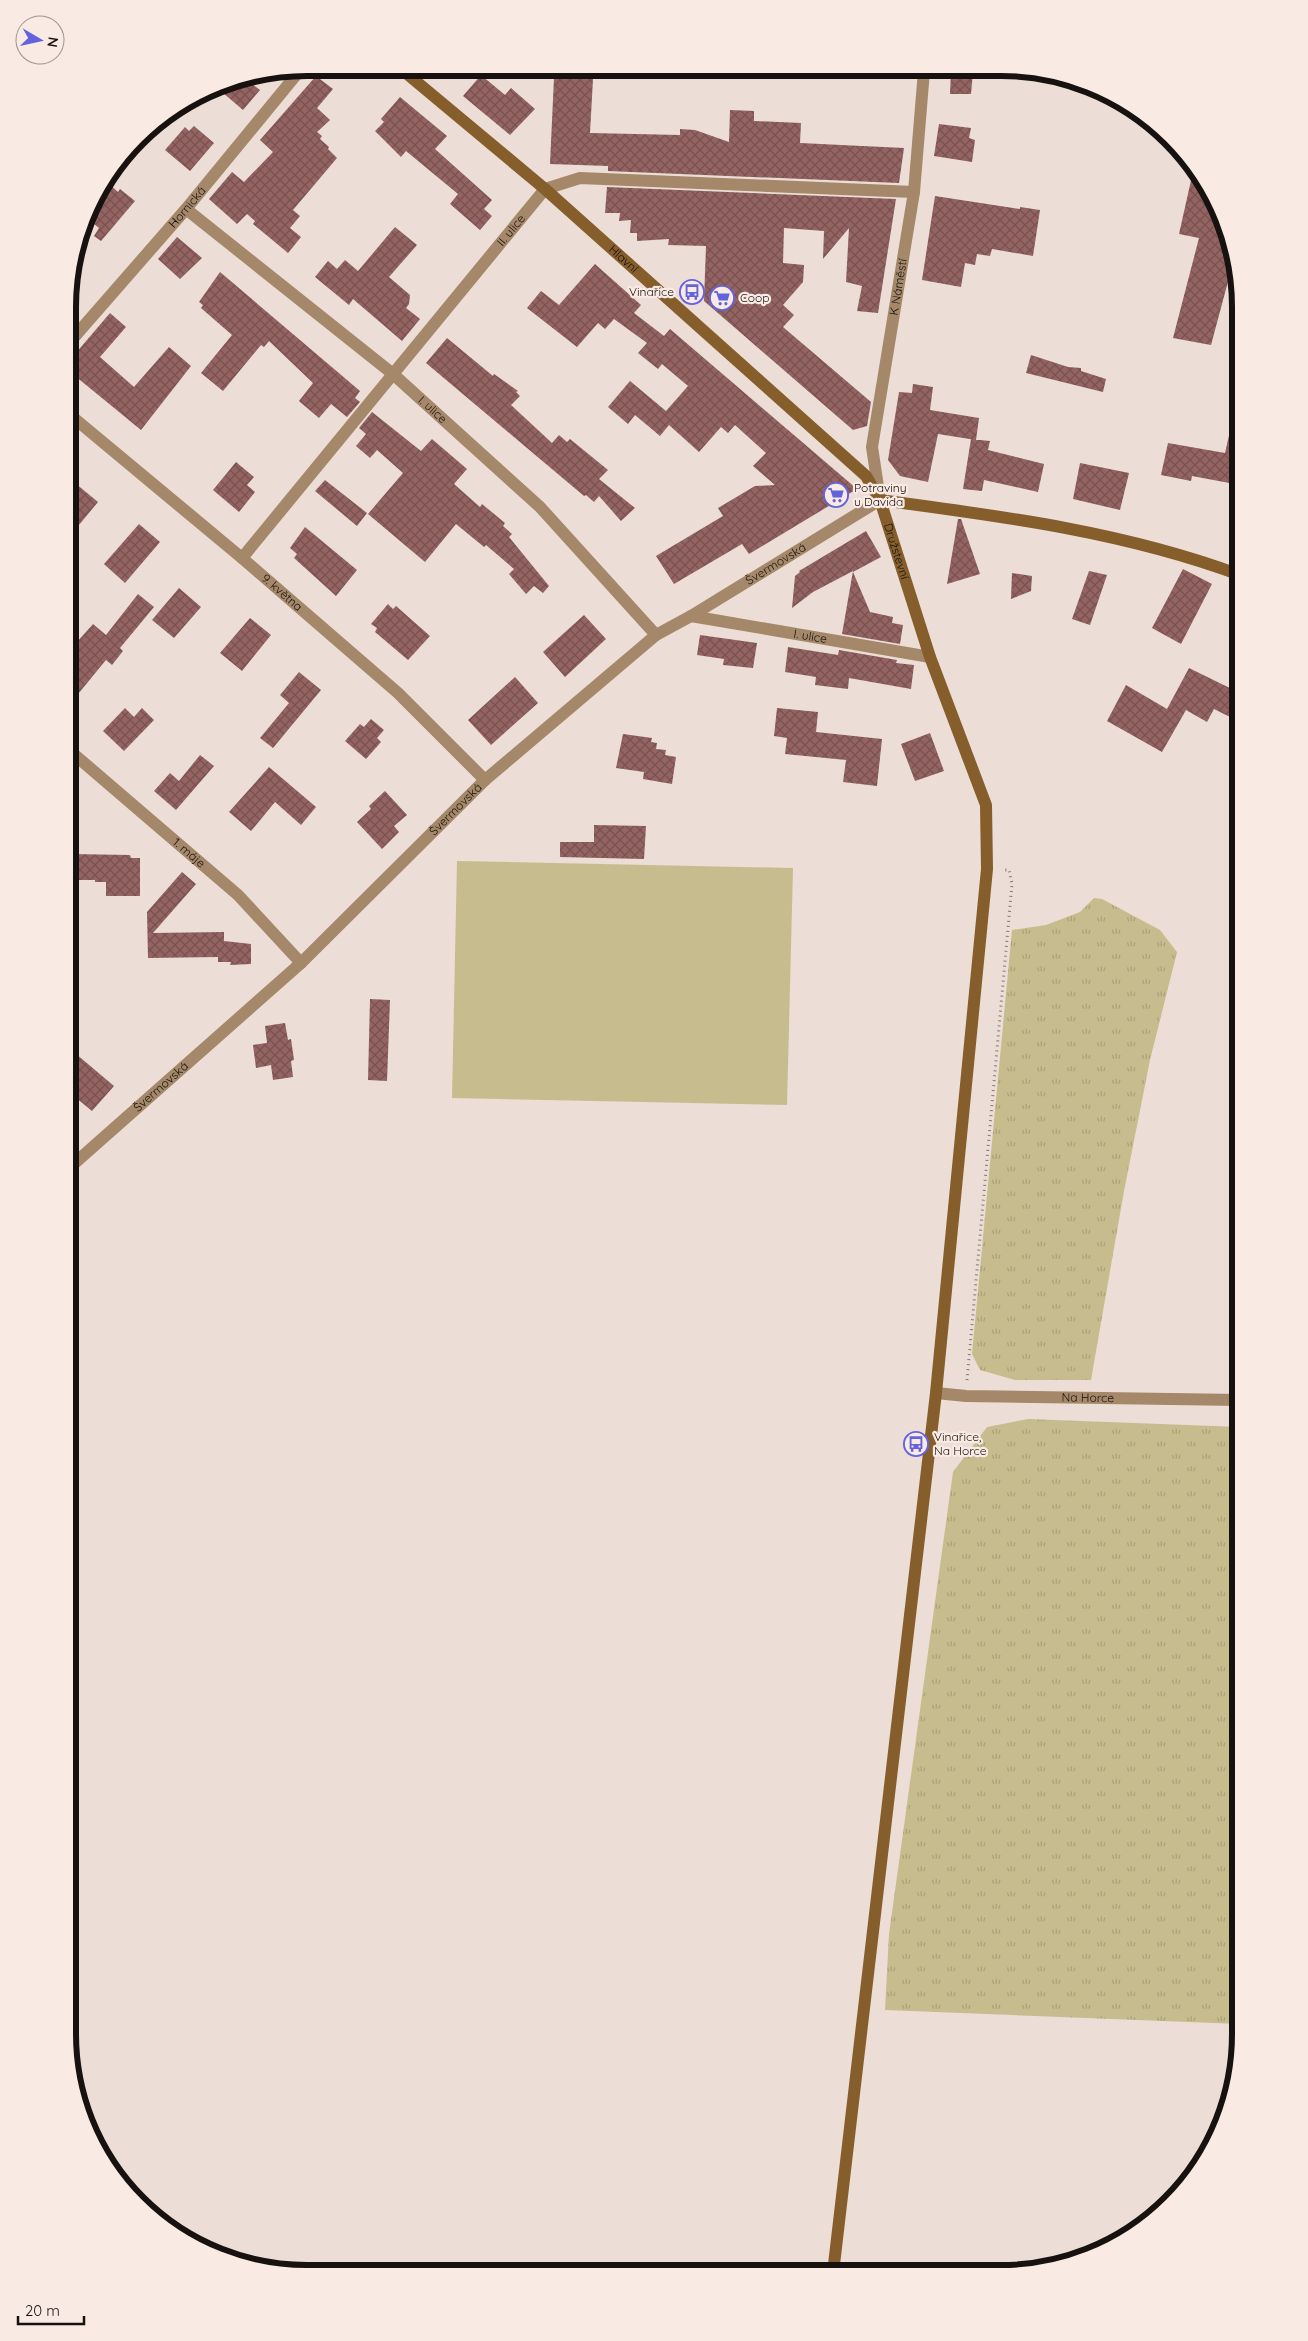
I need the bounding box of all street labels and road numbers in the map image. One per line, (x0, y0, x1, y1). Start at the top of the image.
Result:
street label: Hornická (165, 183, 209, 231)
street label: II. ulice (493, 211, 528, 249)
street label: Hlavní (606, 242, 642, 276)
street label: K Náměstí (886, 257, 910, 317)
street label: I. ulice (415, 393, 451, 426)
street label: Družstevní (881, 521, 913, 581)
street label: Švermovská (743, 539, 808, 588)
street label: 9. května (259, 570, 306, 614)
street label: I. ulice (792, 626, 828, 646)
street label: Švermovská (426, 780, 485, 838)
street label: 1. máje (170, 834, 209, 871)
street label: Švermovská (130, 1058, 191, 1115)
street label: Na Horce (1061, 1389, 1114, 1405)

